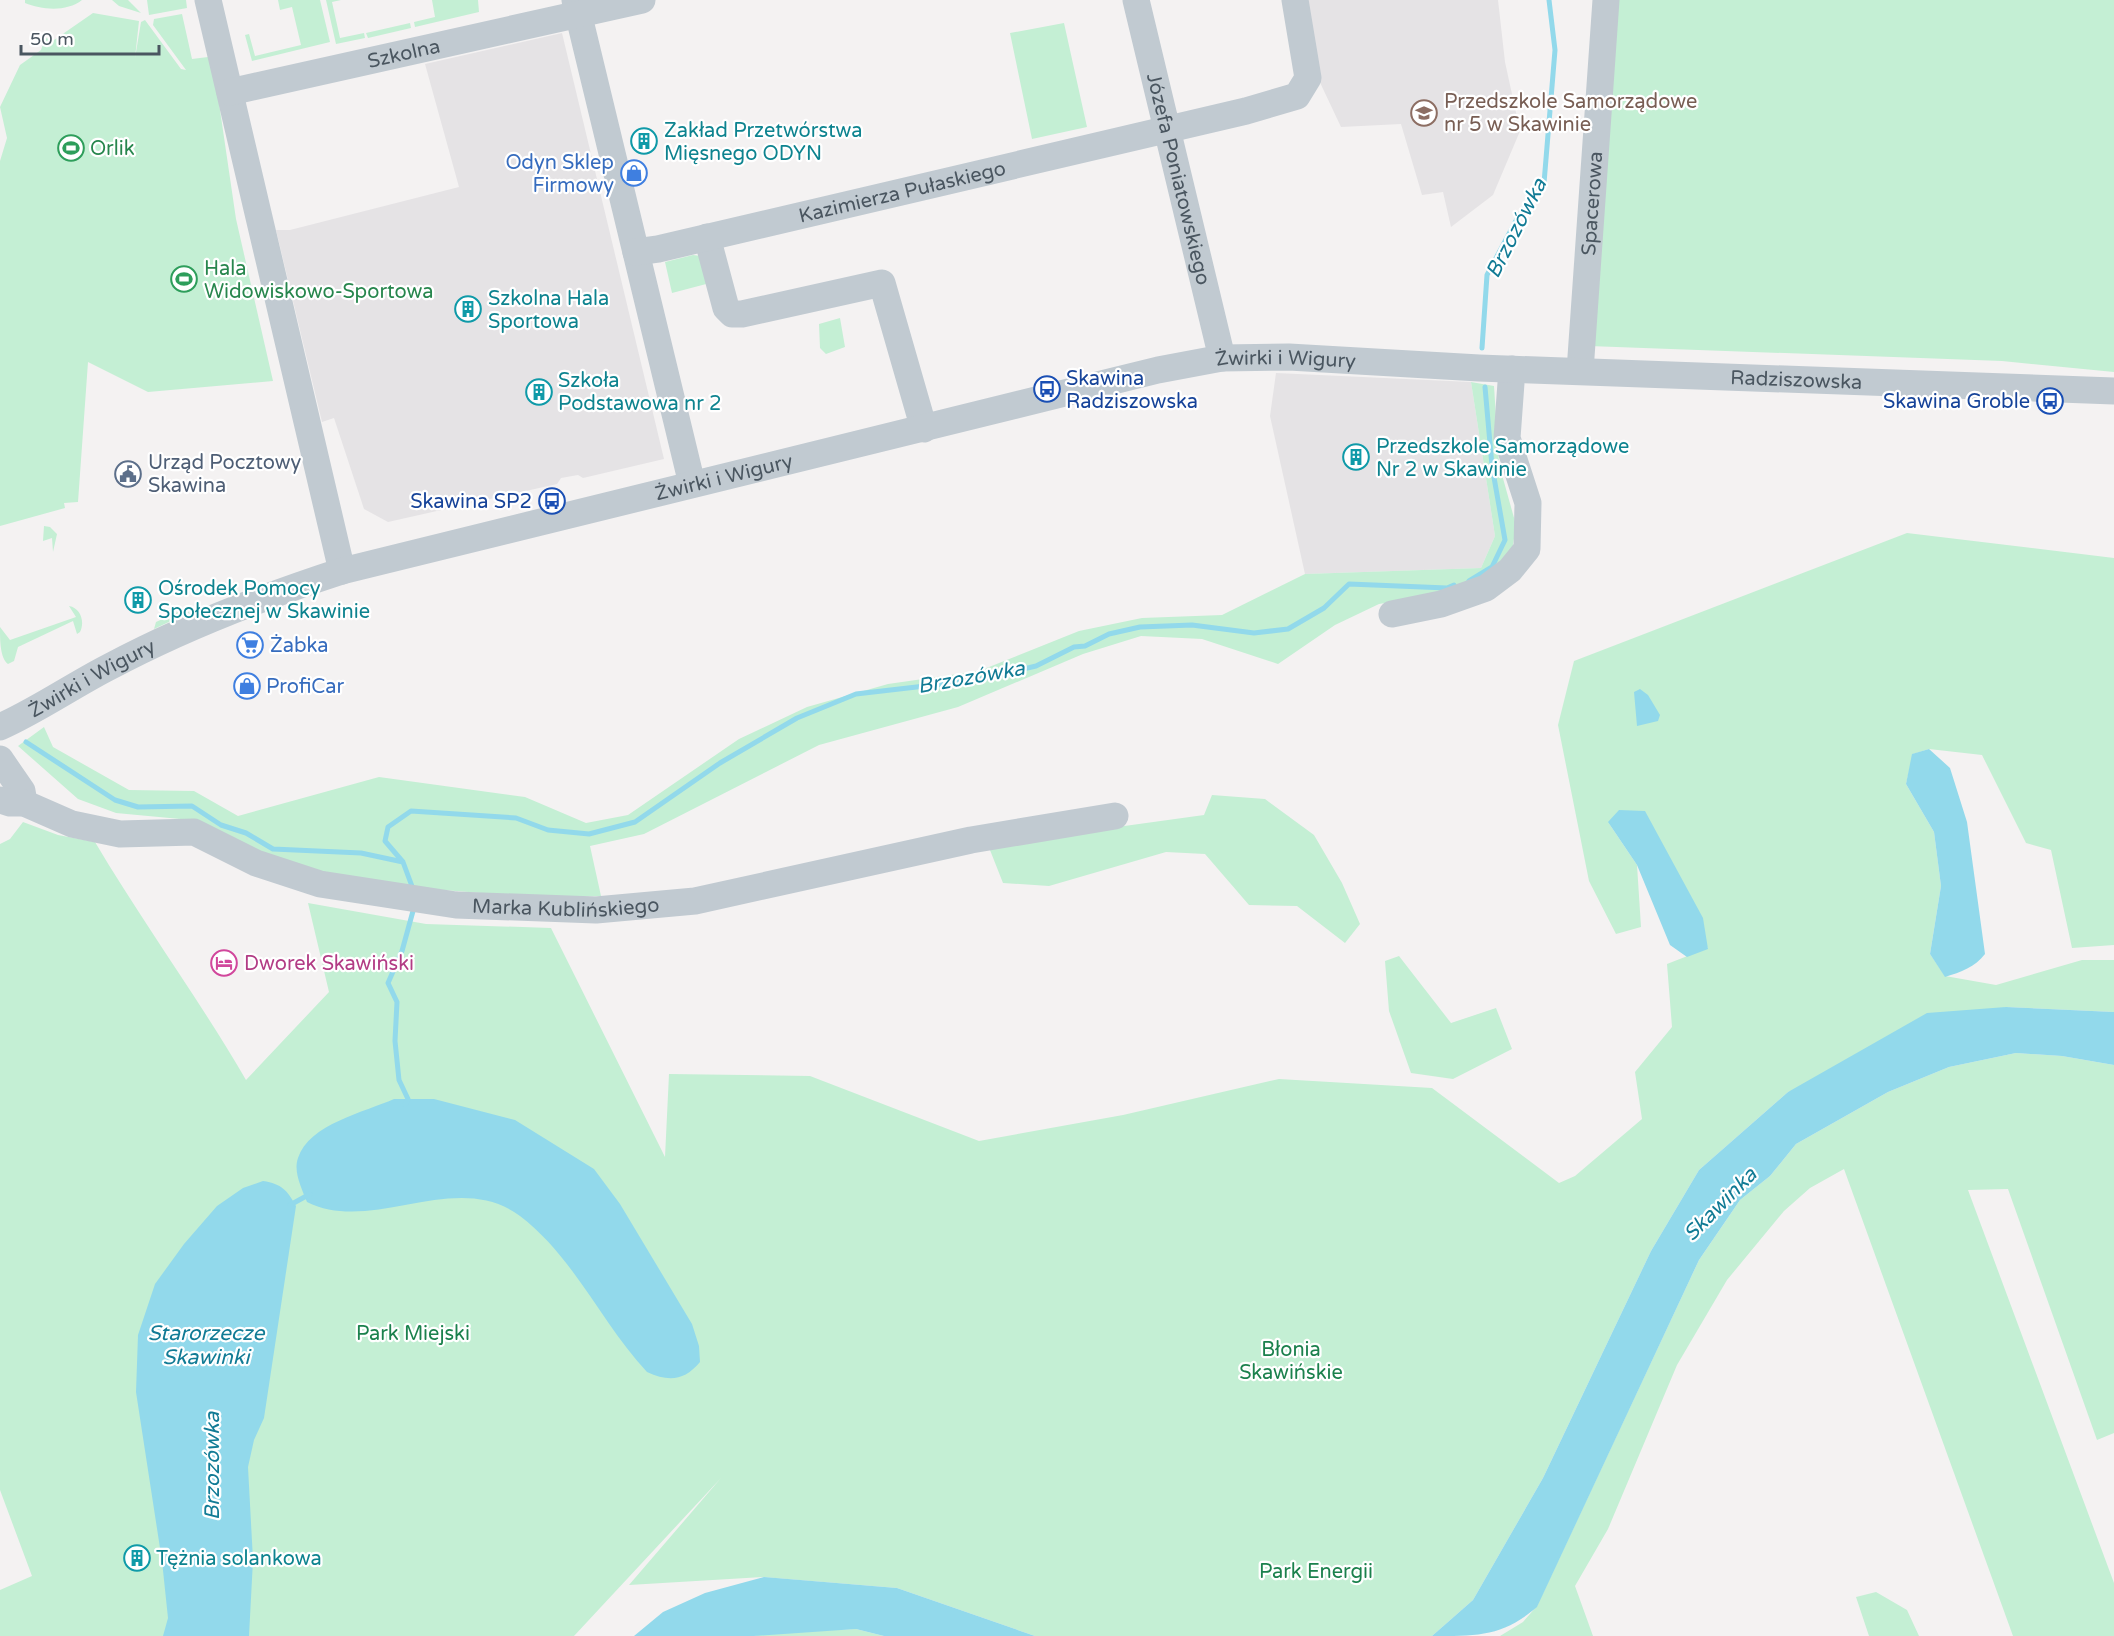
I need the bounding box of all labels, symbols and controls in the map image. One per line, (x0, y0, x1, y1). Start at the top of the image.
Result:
scale bar (21, 18, 159, 56)
text: 50 m (30, 28, 74, 50)
street label: Szkolna (365, 34, 442, 74)
street label: Józefa Poniatowskiego (1141, 71, 1215, 287)
place label: Przedszkole Samorządowe nr 5 w Skawinie (1444, 90, 1697, 137)
school or university icon: Przedszkole Samorządowe nr 5 w Skawinie (1409, 98, 1439, 128)
place label: Zakład Przetwórstwa Mięsnego ODYN (664, 119, 862, 166)
building icon: Zakład Przetwórstwa Mięsnego ODYN (629, 126, 659, 156)
sports icon: Orlik (56, 133, 86, 163)
place label: Orlik (90, 137, 135, 161)
place label: Odyn Sklep Firmowy (505, 151, 614, 198)
street label: Spacerowa (1577, 151, 1608, 256)
street label: Kazimierza Pułaskiego (796, 157, 1008, 229)
shop icon: Odyn Sklep Firmowy (619, 158, 649, 188)
water label: Brzozówka (1481, 173, 1553, 282)
place label: Hala Widowiskowo-Sportowa (204, 257, 434, 304)
sports icon: Hala Widowiskowo-Sportowa (169, 264, 199, 294)
place label: Szkolna Hala Sportowa (488, 287, 609, 334)
building icon: Szkolna Hala Sportowa (453, 294, 483, 324)
street label: Żwirki i Wigury (1213, 346, 1357, 374)
street label: Radziszowska (1730, 366, 1863, 395)
place label: Skawina Radziszowska (1066, 367, 1198, 414)
place label: Szkoła Podstawowa nr 2 (558, 369, 722, 416)
bus stop icon: Skawina Radziszowska (1032, 374, 1062, 404)
building icon: Szkoła Podstawowa nr 2 (524, 377, 554, 407)
bus stop icon: Skawina Groble (2035, 386, 2065, 416)
place label: Skawina Groble (1883, 390, 2030, 414)
place label: Przedszkole Samorządowe Nr 2 w Skawinie (1376, 435, 1629, 482)
building icon: Przedszkole Samorządowe Nr 2 w Skawinie (1341, 442, 1371, 472)
street label: Żwirki i Wigury (653, 449, 796, 506)
place label: Urząd Pocztowy Skawina (148, 451, 302, 498)
public building icon: Urząd Pocztowy Skawina (113, 459, 143, 489)
bus stop icon: Skawina SP2 (537, 486, 567, 516)
place label: Skawina SP2 (410, 490, 532, 514)
place label: Ośrodek Pomocy Społecznej w Skawinie (158, 577, 370, 624)
building icon: Ośrodek Pomocy Społecznej w Skawinie (123, 585, 153, 615)
supermarket icon: Żabka (235, 630, 265, 660)
street label: Żwirki i Wigury (25, 634, 159, 723)
place label: Żabka (270, 634, 329, 658)
water label: Brzozówka (916, 656, 1028, 699)
shop icon: ProfiCar (232, 671, 262, 701)
place label: ProfiCar (266, 675, 344, 699)
street label: Marka Kublińskiego (472, 893, 660, 923)
hotel icon: Dworek Skawiński (209, 948, 239, 978)
place label: Dworek Skawiński (244, 952, 414, 976)
water label: Skawinka (1679, 1162, 1763, 1246)
water label: Starorzecze Skawinki (148, 1321, 265, 1370)
park label: Park Miejski (356, 1322, 470, 1346)
park label: Błonia Skawińskie (1239, 1338, 1343, 1385)
water label: Brzozówka (200, 1411, 225, 1520)
building icon: Tężnia solankowa (122, 1543, 152, 1573)
place label: Tężnia solankowa (156, 1547, 322, 1571)
park label: Park Energii (1259, 1560, 1373, 1584)

